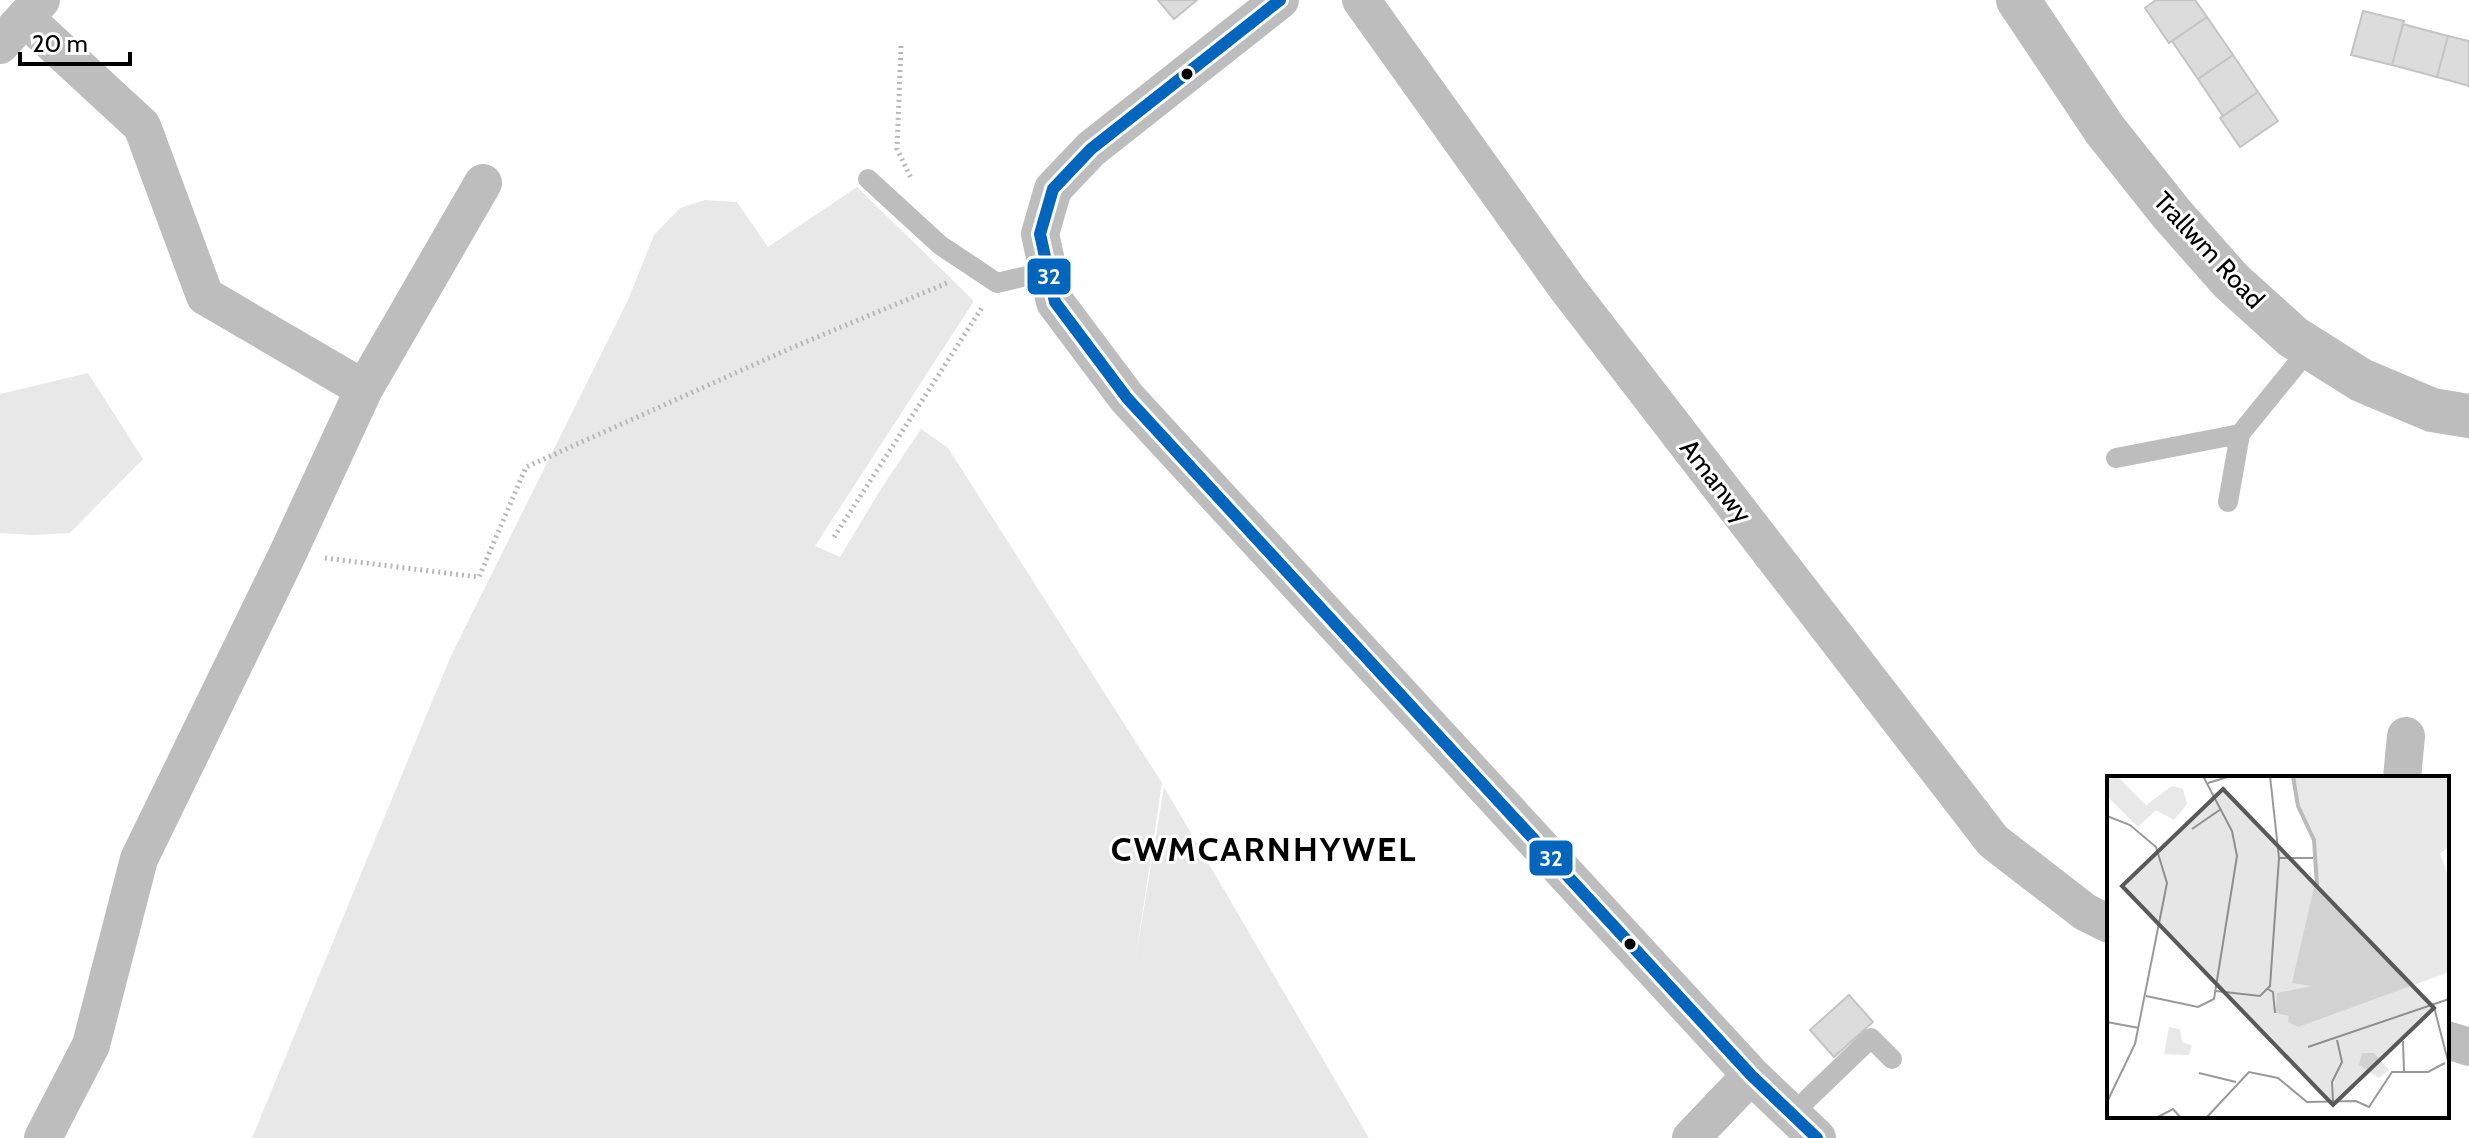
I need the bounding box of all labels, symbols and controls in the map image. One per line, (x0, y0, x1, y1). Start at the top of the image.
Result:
scale bar (20, 16, 130, 66)
text: 20 m (32, 29, 88, 58)
unlabelled marker (1179, 66, 1195, 82)
street label: Trallwm Road (2147, 185, 2271, 315)
line badge: 32 (1026, 257, 1072, 296)
text: 32 (1037, 263, 1061, 290)
street label: Amanwy (1673, 433, 1759, 529)
inset map (2107, 776, 2449, 1118)
district label: CWMCARNHYWEL (1111, 828, 1417, 870)
line badge: 32 (1528, 839, 1574, 877)
text: 32 (1539, 845, 1563, 872)
unlabelled marker (1622, 936, 1638, 952)

